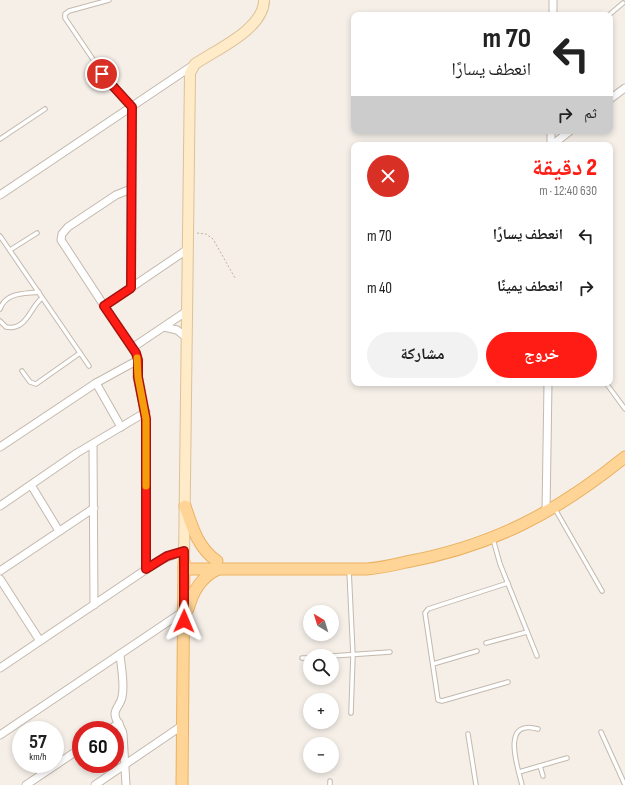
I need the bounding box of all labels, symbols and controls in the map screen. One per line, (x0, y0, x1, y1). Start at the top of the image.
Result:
text: 70 m (483, 22, 531, 55)
icon: left (545, 28, 597, 80)
pin (85, 57, 119, 91)
text: انعطف يسارًا (452, 59, 531, 80)
icon: arrive (91, 63, 113, 85)
icon: right (554, 104, 576, 126)
text: ثم (584, 104, 597, 123)
text: 2 دقيقة (532, 153, 597, 182)
button: close (367, 155, 409, 197)
text: 630 m · 12:40 (539, 183, 597, 199)
text: انعطف يسارًا (493, 225, 563, 244)
icon: left (575, 225, 597, 247)
text: 70 m (367, 227, 392, 246)
text: انعطف يمينًا (497, 277, 563, 296)
icon: right (575, 277, 597, 299)
text: 40 m (367, 279, 392, 298)
button: مشاركة (367, 332, 478, 378)
button: خروج (486, 332, 597, 378)
position arrow (163, 600, 205, 642)
north arrow (303, 605, 339, 641)
map controls (303, 605, 339, 773)
button: search (303, 649, 339, 685)
button: + (303, 693, 339, 729)
speed limit sign: 60 (72, 721, 124, 773)
text: 57 (29, 730, 47, 754)
button: − (303, 737, 339, 773)
text: km/h (29, 751, 47, 763)

